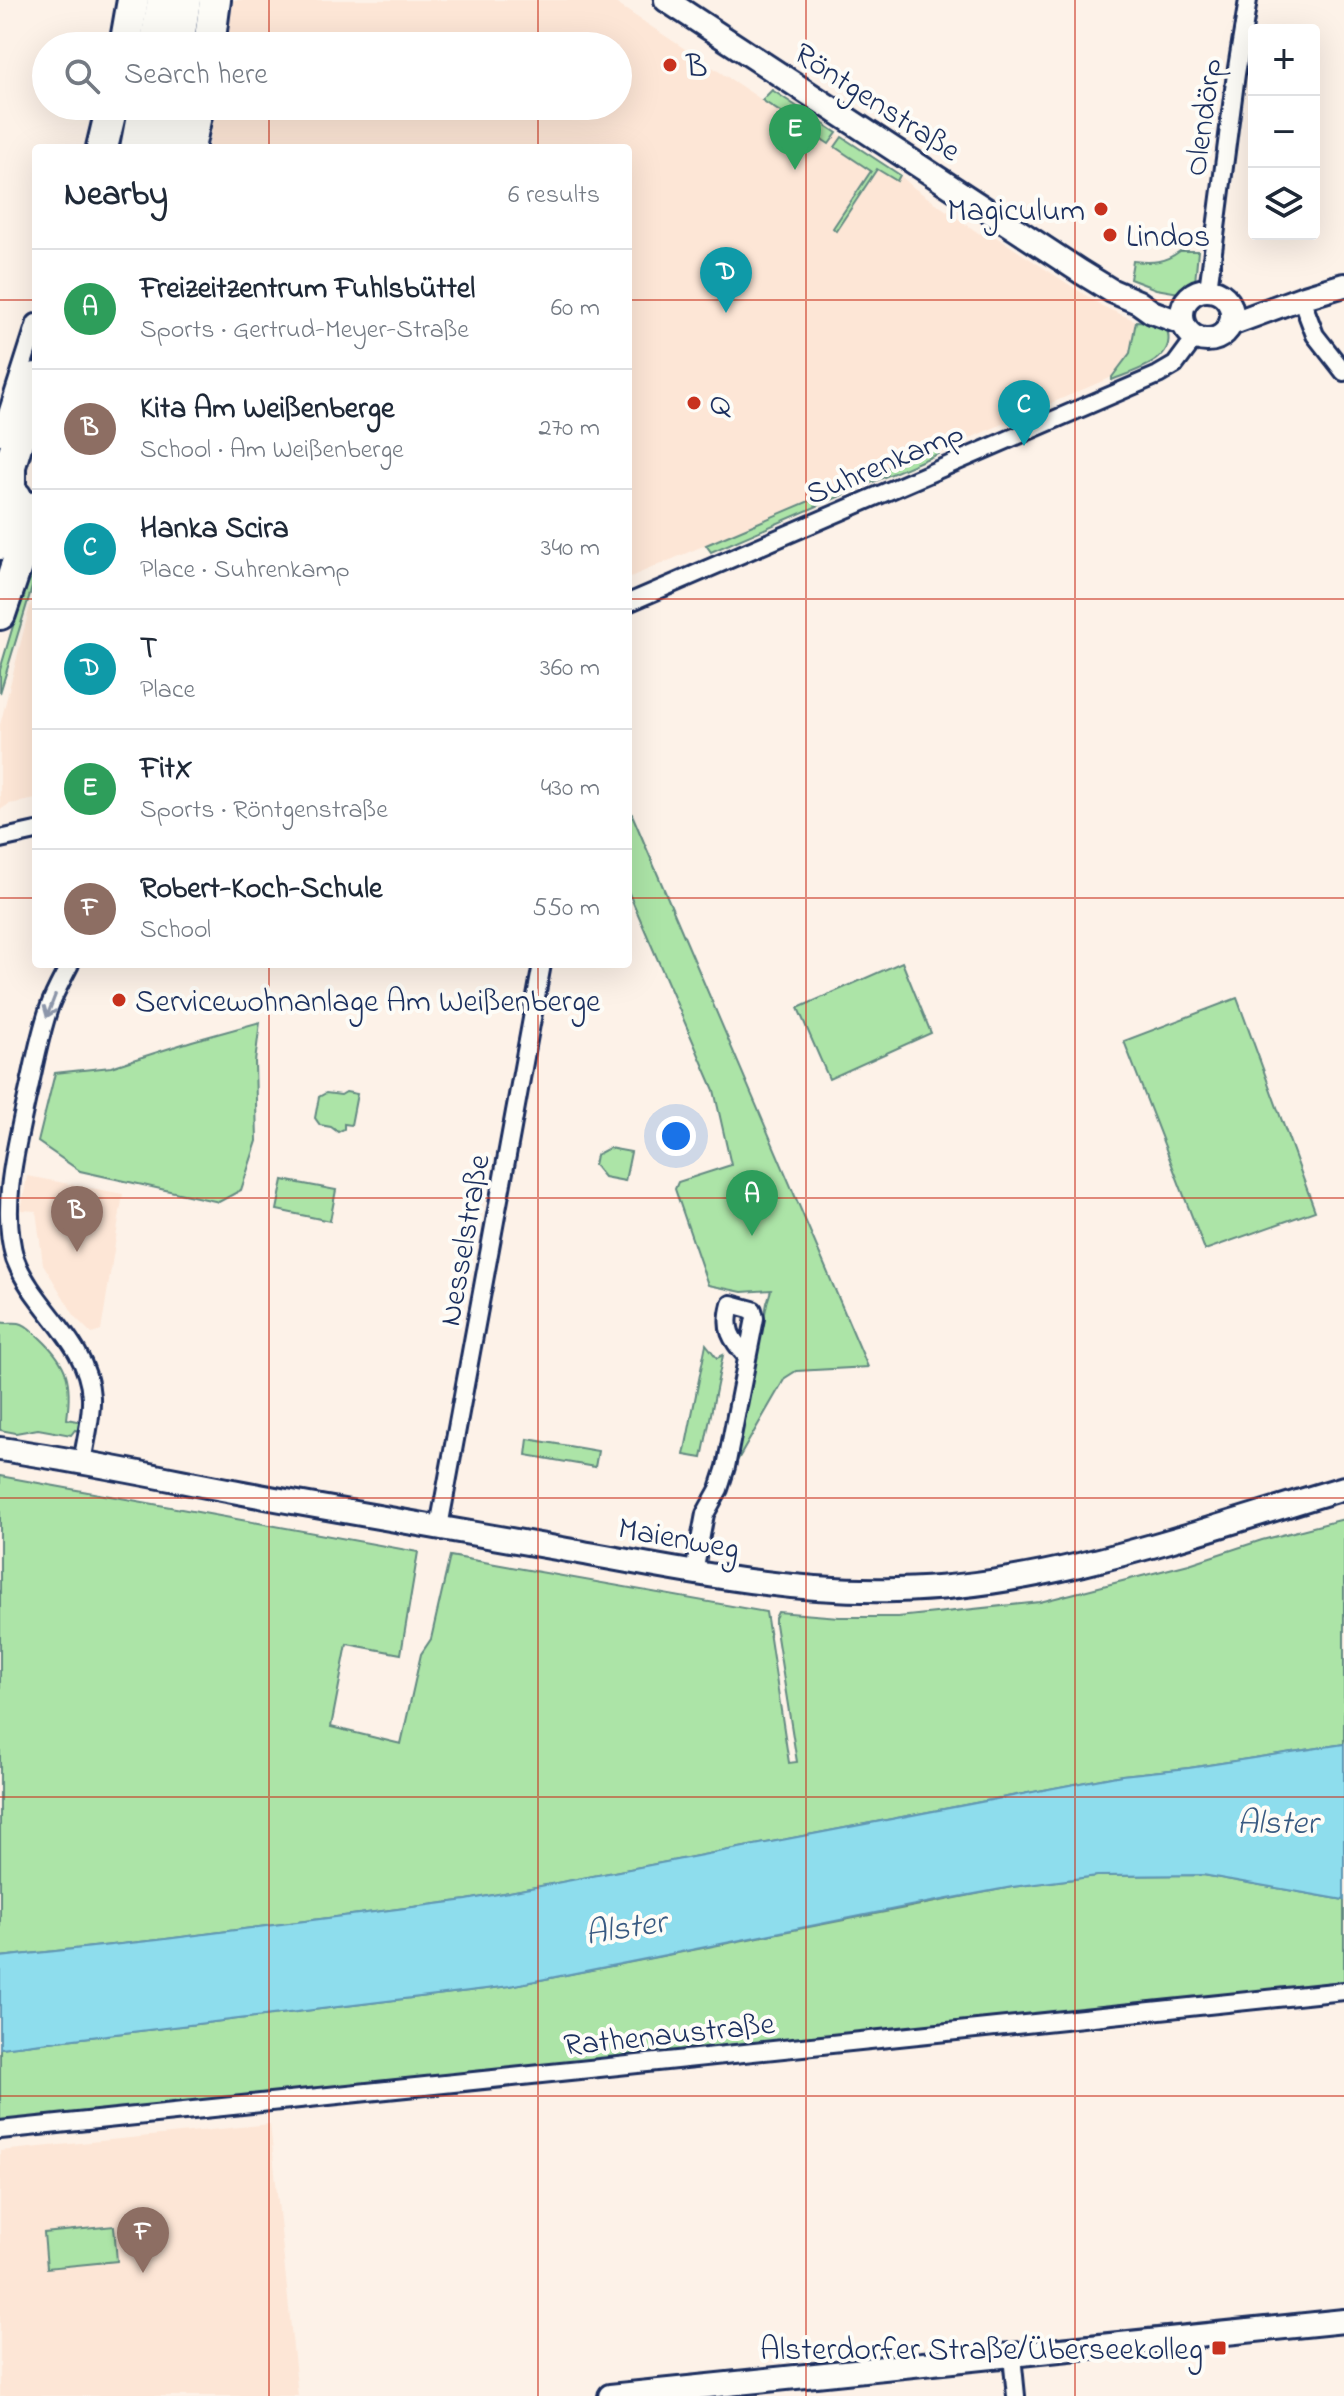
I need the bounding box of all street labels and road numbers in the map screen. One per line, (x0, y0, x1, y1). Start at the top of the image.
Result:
street label: Röntgenstraße (783, 32, 969, 176)
street label: Olendörp (1174, 56, 1237, 179)
street label: Suhrenkamp (799, 411, 972, 520)
street label: Nesselstraße (428, 1150, 505, 1330)
street label: Maienweg (614, 1507, 743, 1574)
street label: Rathenaustraße (562, 2002, 778, 2071)

